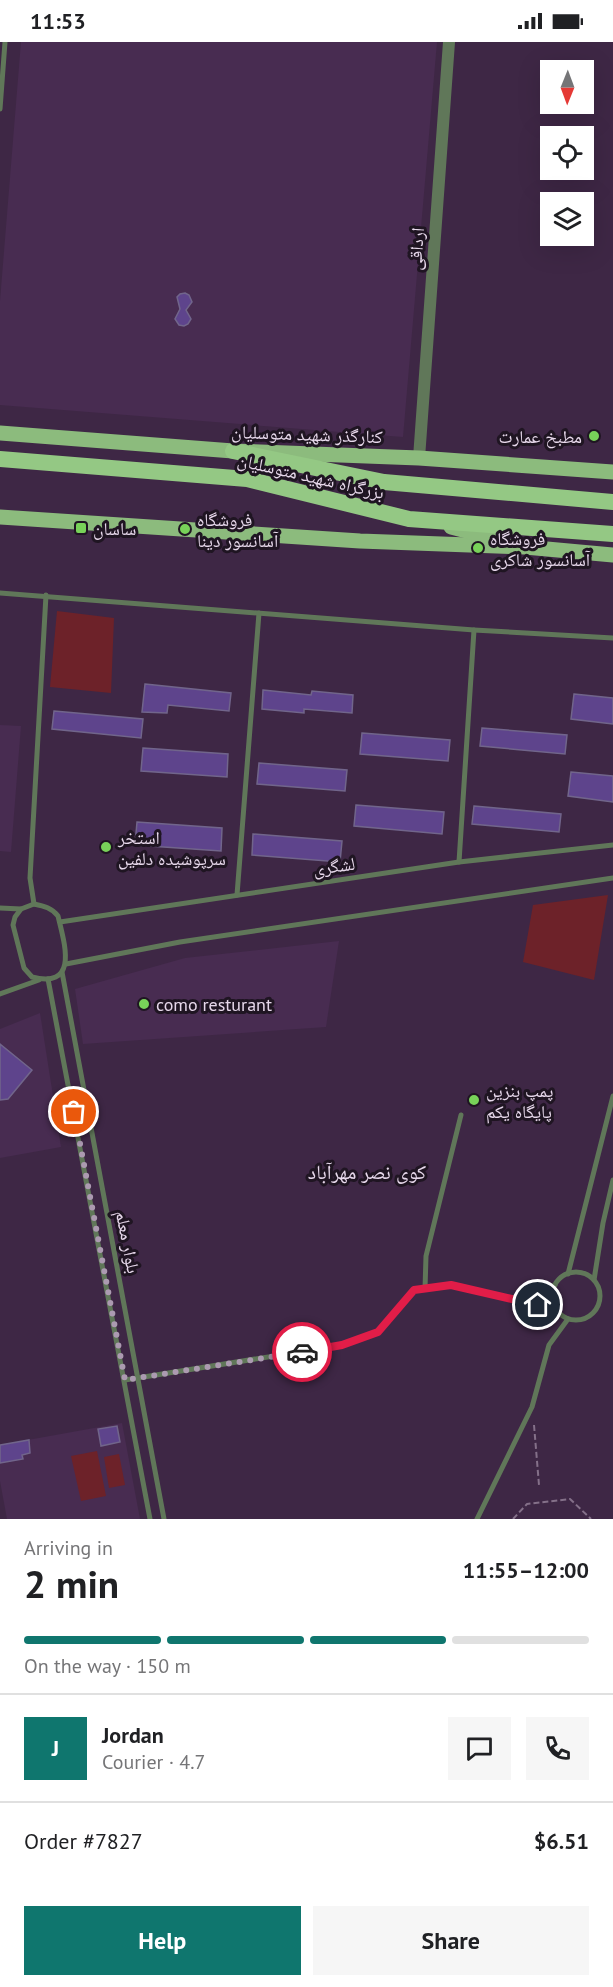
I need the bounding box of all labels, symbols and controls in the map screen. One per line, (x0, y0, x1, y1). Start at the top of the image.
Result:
text: 11:53 (30, 7, 86, 35)
north arrow (540, 60, 594, 114)
map controls (540, 60, 594, 246)
button: locate (540, 126, 594, 180)
button: layers (540, 192, 594, 246)
street label: ارداقی (403, 227, 429, 271)
street label: کنارگذر شهید متوسلیان (231, 420, 384, 448)
place label: مطبخ عمارت (498, 425, 582, 449)
marker: مطبخ عمارت (587, 429, 601, 443)
street label: بزرگراه شهید متوسلیان (235, 448, 387, 504)
place label: فروشگاه آسانسور دینا (197, 508, 279, 552)
place label: ساسان (93, 517, 136, 540)
marker: ساسان (74, 521, 88, 535)
marker: فروشگاه آسانسور دینا (178, 522, 192, 536)
place label: فروشگاه آسانسور شاکری (490, 527, 590, 571)
marker: فروشگاه آسانسور شاکری (471, 541, 485, 555)
place label: استخر سرپوشیده دلفین (117, 826, 226, 870)
marker: استخر سرپوشیده دلفین (99, 840, 113, 854)
street label: لشگری (311, 852, 357, 880)
place label: como resturant (156, 993, 272, 1016)
marker: como resturant (137, 997, 151, 1011)
place label: پمپ بنزين پايگاه يكم (486, 1079, 553, 1124)
pin (48, 1086, 99, 1137)
marker: پمپ بنزين پايگاه يكم (467, 1093, 481, 1107)
icon: bag (57, 1095, 90, 1128)
district label: کوی نصر مهرآباد (308, 1159, 426, 1185)
street label: بلوار معلم (110, 1209, 145, 1276)
pin (512, 1279, 563, 1330)
icon: home (521, 1288, 554, 1321)
courier (272, 1322, 332, 1382)
icon: car (286, 1336, 319, 1369)
text: Arriving in (24, 1535, 113, 1561)
text: 11:55–12:00 (463, 1556, 589, 1584)
text: 2 min (24, 1558, 119, 1609)
text: On the way · 150 m (24, 1653, 191, 1679)
button: chat (448, 1717, 511, 1780)
button: phone (526, 1717, 589, 1780)
text: Jordan (102, 1721, 164, 1749)
text: J (52, 1734, 59, 1762)
text: Courier · 4.7 (102, 1749, 205, 1775)
text: Order #7827 (24, 1827, 143, 1855)
text: $6.51 (534, 1827, 589, 1855)
button: Help (24, 1906, 301, 1975)
button: Share (313, 1906, 589, 1975)

